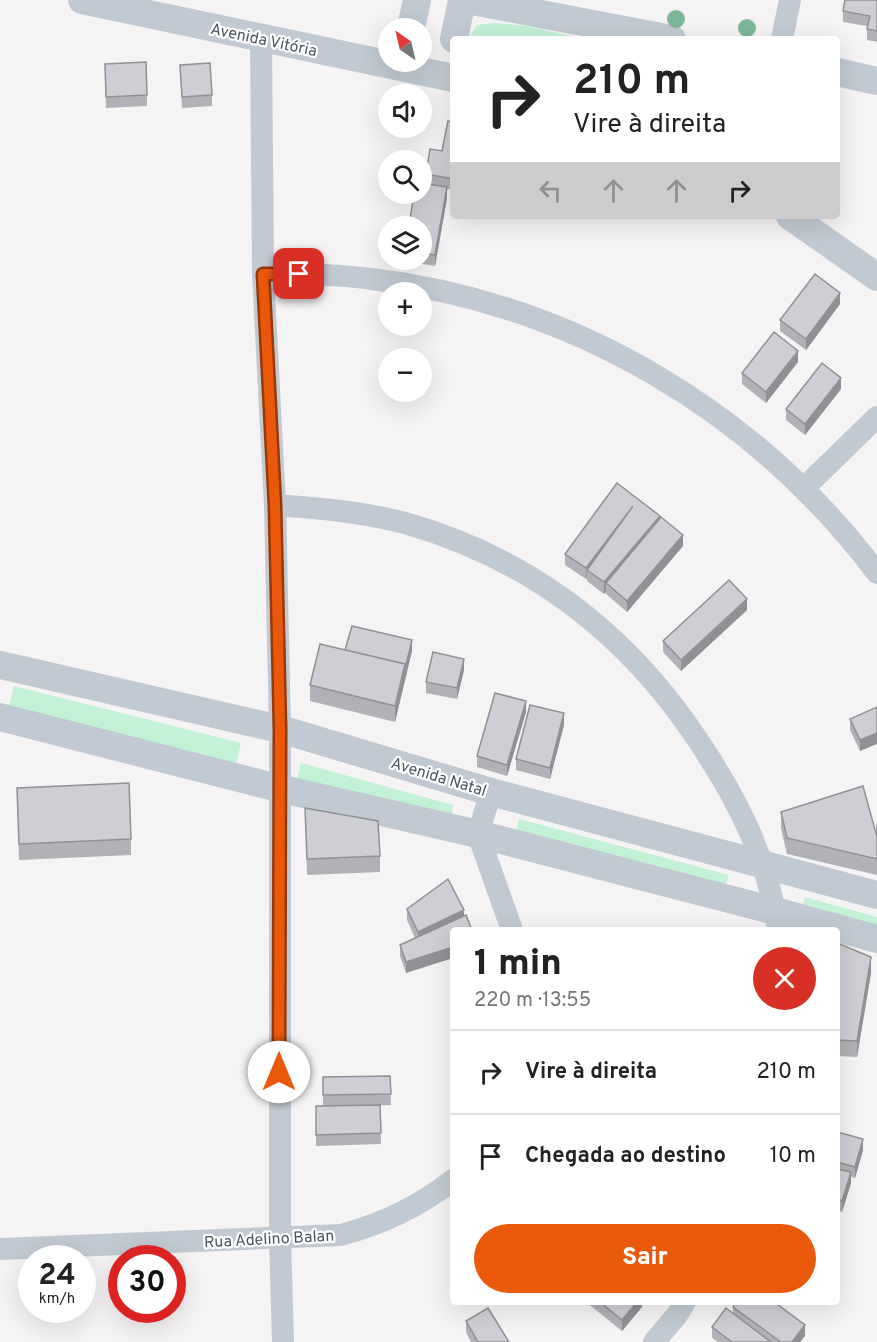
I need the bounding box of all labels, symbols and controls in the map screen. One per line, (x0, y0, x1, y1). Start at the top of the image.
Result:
north arrow (378, 18, 432, 72)
map controls (378, 18, 432, 402)
street label: Avenida Vitória (208, 20, 319, 62)
text: 210 m (573, 56, 690, 109)
icon: right (474, 60, 552, 138)
button: sound (378, 84, 432, 138)
text: Vire à direita (573, 108, 726, 142)
button: search (378, 150, 432, 204)
icon: left (534, 174, 567, 207)
icon: ahead (597, 174, 630, 207)
icon: ahead (660, 174, 693, 207)
icon: right (723, 174, 756, 207)
button: layers (378, 216, 432, 270)
pin (273, 248, 324, 299)
icon: arrive (282, 257, 315, 290)
button: + (378, 282, 432, 336)
button: − (378, 348, 432, 402)
street label: Avenida Natal (388, 754, 489, 802)
text: 1 min (474, 942, 562, 988)
button: close (753, 947, 816, 1010)
text: 220 m · 13:55 (474, 988, 591, 1014)
position arrow (247, 1040, 311, 1104)
icon: right (474, 1056, 507, 1089)
text: Vire à direita (525, 1059, 657, 1086)
text: 210 m (756, 1059, 816, 1086)
icon: arrive (474, 1140, 507, 1173)
text: Chegada ao destino (525, 1143, 726, 1170)
text: 10 m (770, 1143, 816, 1170)
button: Sair (474, 1224, 816, 1293)
street label: Rua Adelino Balan (203, 1227, 335, 1253)
speed limit sign: 30 (108, 1245, 186, 1323)
text: 24 (38, 1258, 76, 1295)
text: km/h (39, 1290, 75, 1309)

